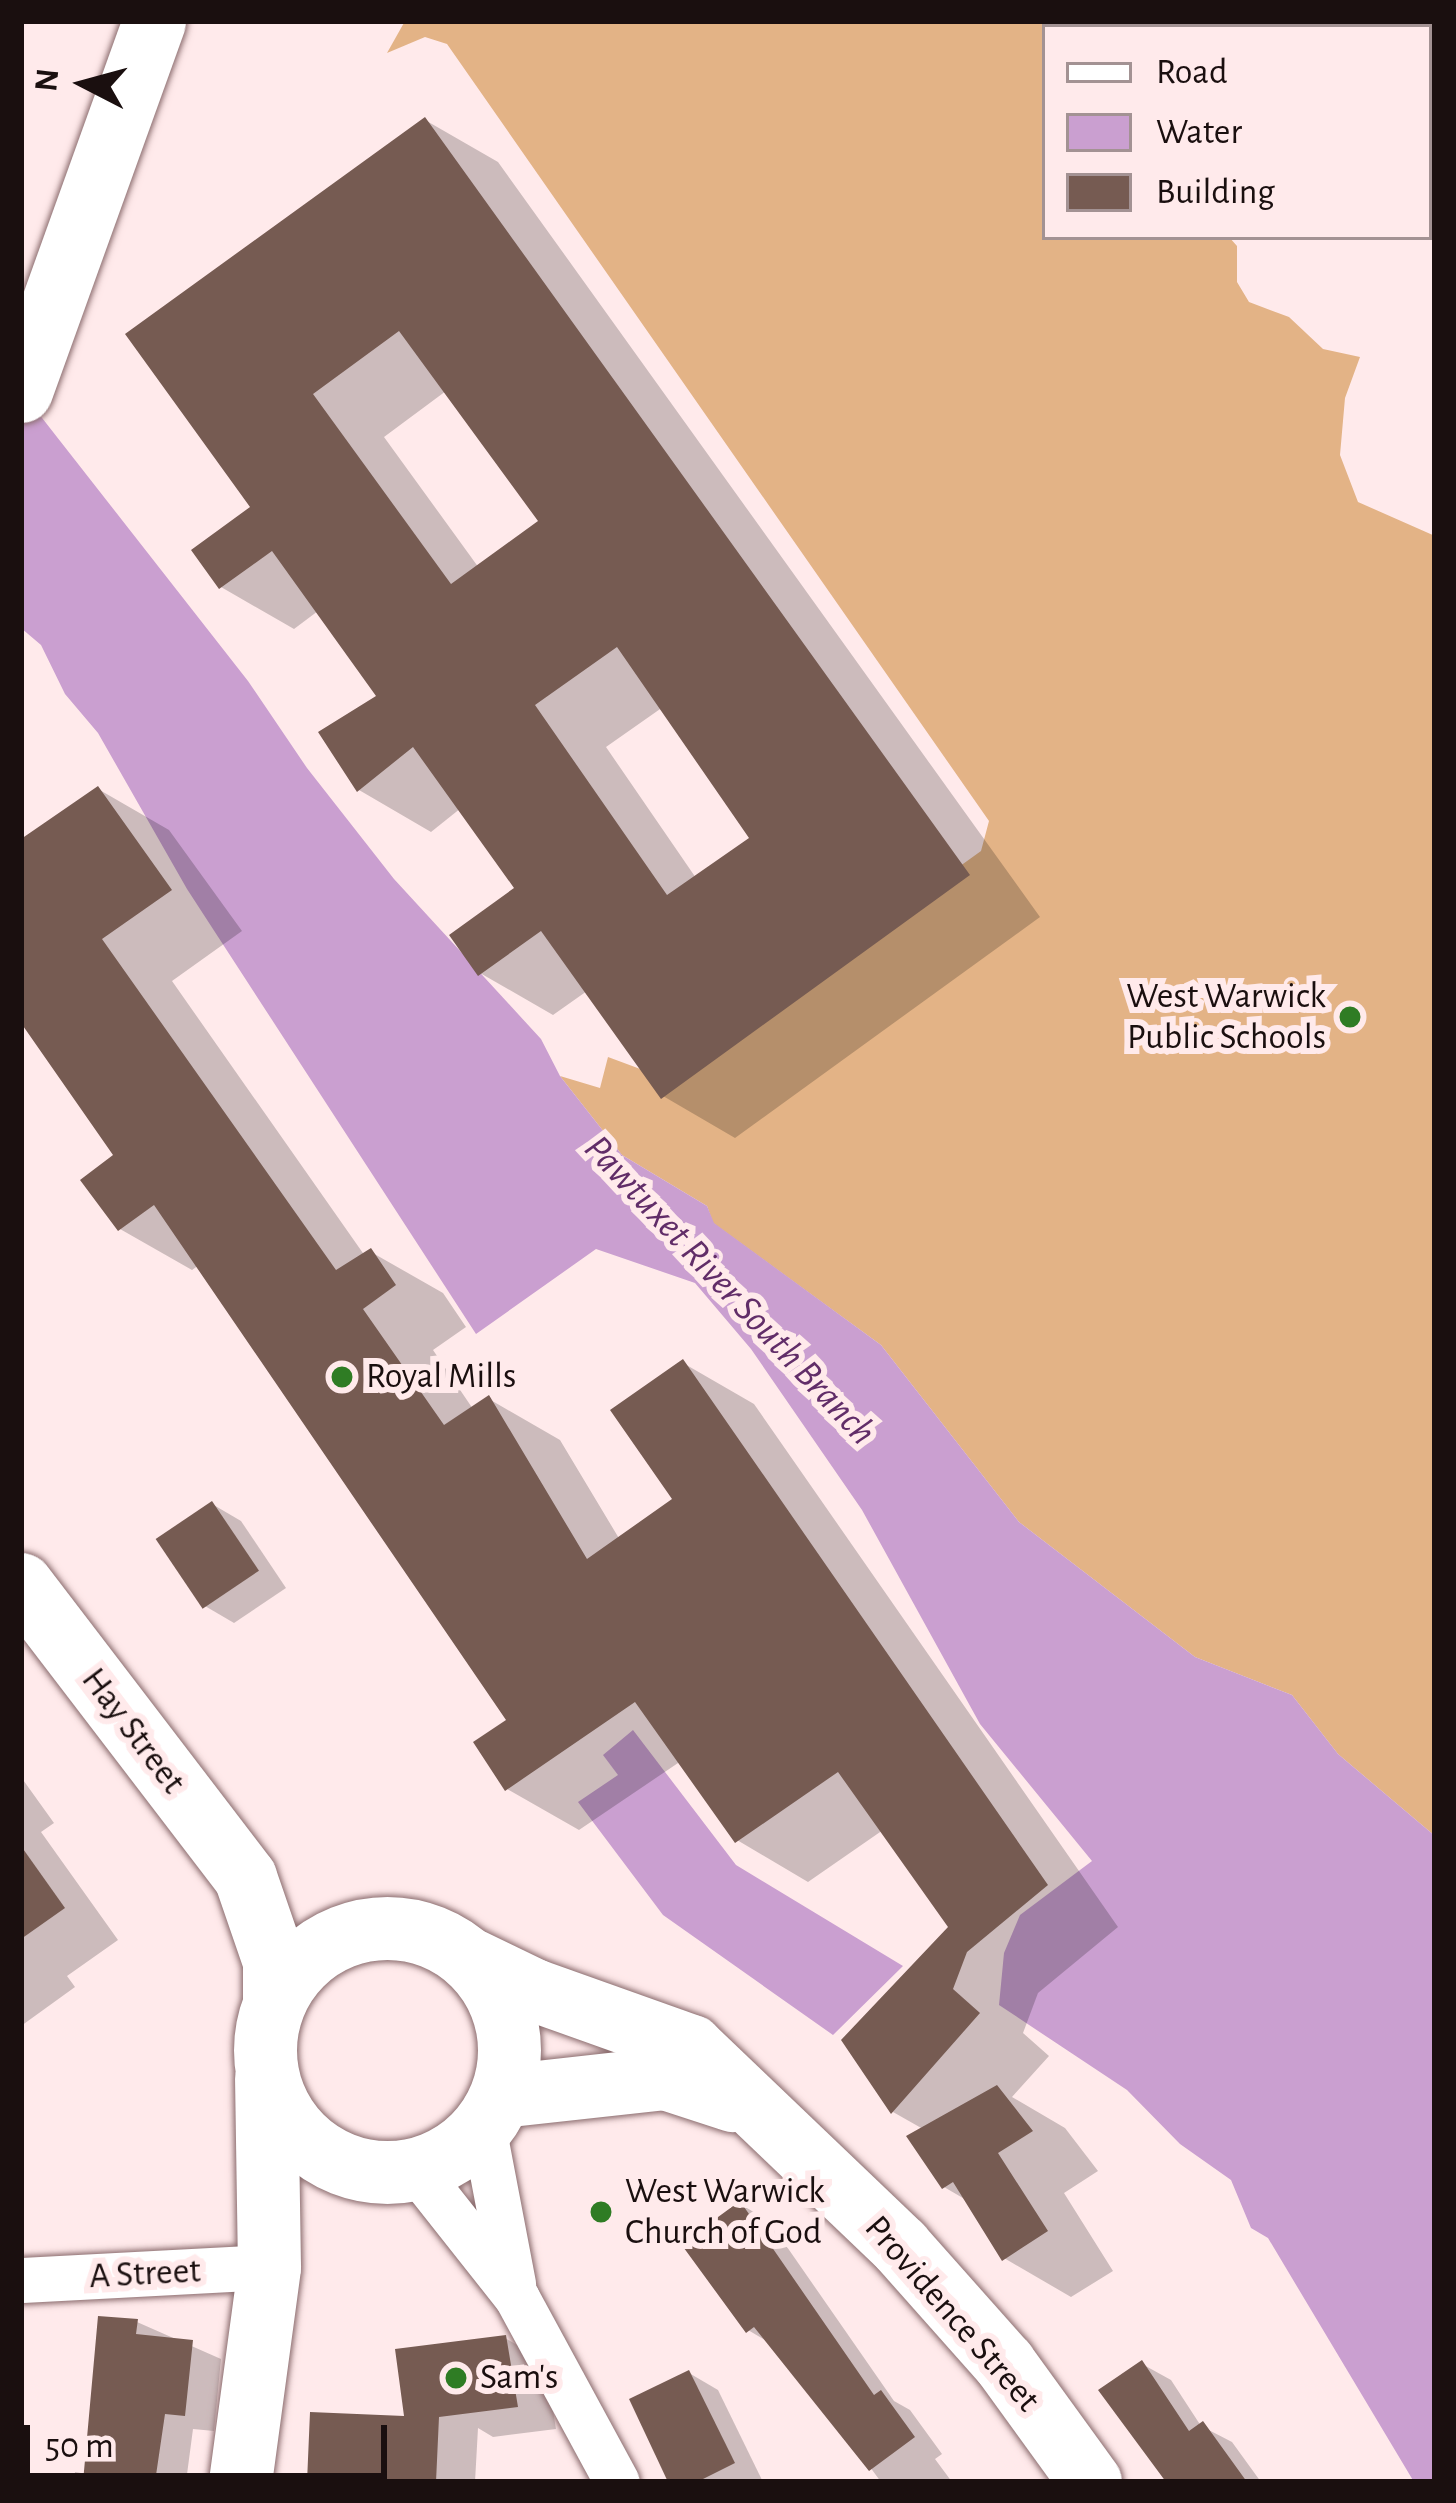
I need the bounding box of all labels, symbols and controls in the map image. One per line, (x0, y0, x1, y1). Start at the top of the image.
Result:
north arrow (24, 24, 144, 144)
legend (1042, 24, 1432, 240)
text: Road (1156, 54, 1228, 90)
text: N (30, 67, 65, 93)
text: Water (1156, 114, 1242, 150)
text: Building (1156, 174, 1275, 210)
place label: West Warwick Public Schools (1126, 974, 1326, 1059)
marker: West Warwick Public Schools (1337, 1004, 1363, 1030)
water label: Pawtuxet River South Branch (573, 1126, 885, 1456)
place label: Royal Mills (366, 1355, 516, 1399)
marker: Royal Mills (329, 1364, 355, 1390)
street label: Hay Street (72, 1660, 194, 1802)
place label: West Warwick Church of God (625, 2169, 825, 2254)
marker: West Warwick Church of God (588, 2199, 614, 2225)
street label: Providence Street (855, 2207, 1049, 2421)
street label: A Street (88, 2250, 202, 2298)
place label: Sam's (480, 2356, 558, 2400)
marker: Sam's (443, 2365, 469, 2391)
scale bar (30, 2401, 393, 2475)
text: 50 m (45, 2428, 114, 2464)

